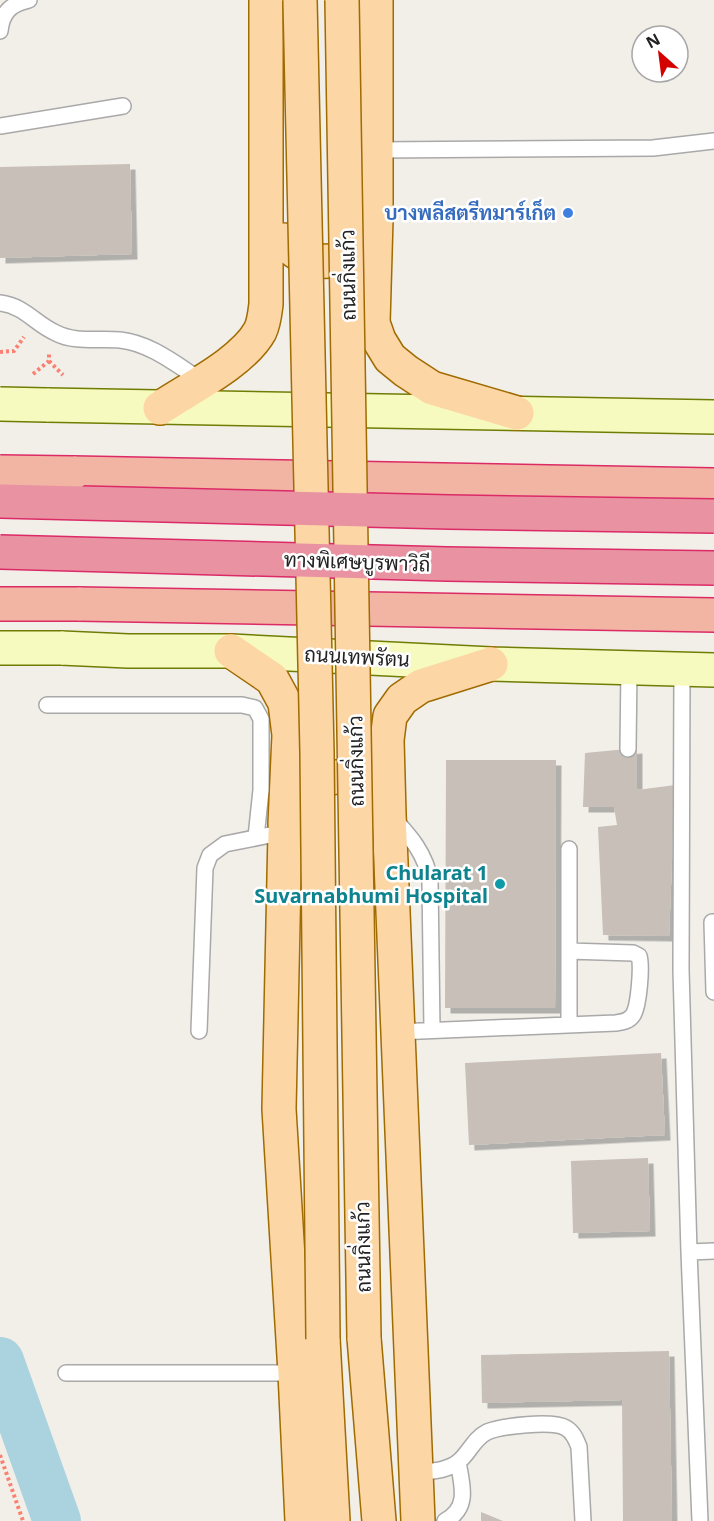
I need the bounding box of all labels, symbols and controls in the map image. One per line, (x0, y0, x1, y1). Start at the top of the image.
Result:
north arrow (630, 24, 690, 84)
text: N (642, 28, 664, 54)
place label: บางพลีสตรีทมาร์เก็ต (385, 199, 556, 226)
marker: บางพลีสตรีทมาร์เก็ต (561, 206, 575, 220)
street label: ถนนกิ่งแก้ว (331, 229, 362, 321)
street label: ทางพิเศษบูรพาวิถี (283, 545, 431, 580)
street label: ถนนเทพรัตน (304, 640, 410, 673)
street label: ถนนกิ่งแก้ว (339, 715, 370, 807)
place label: Chularat 1 Suvarnabhumi Hospital (254, 859, 488, 909)
marker: Chularat 1 Suvarnabhumi Hospital (493, 877, 507, 891)
street label: ถนนกิ่งแก้ว (346, 1201, 377, 1293)

